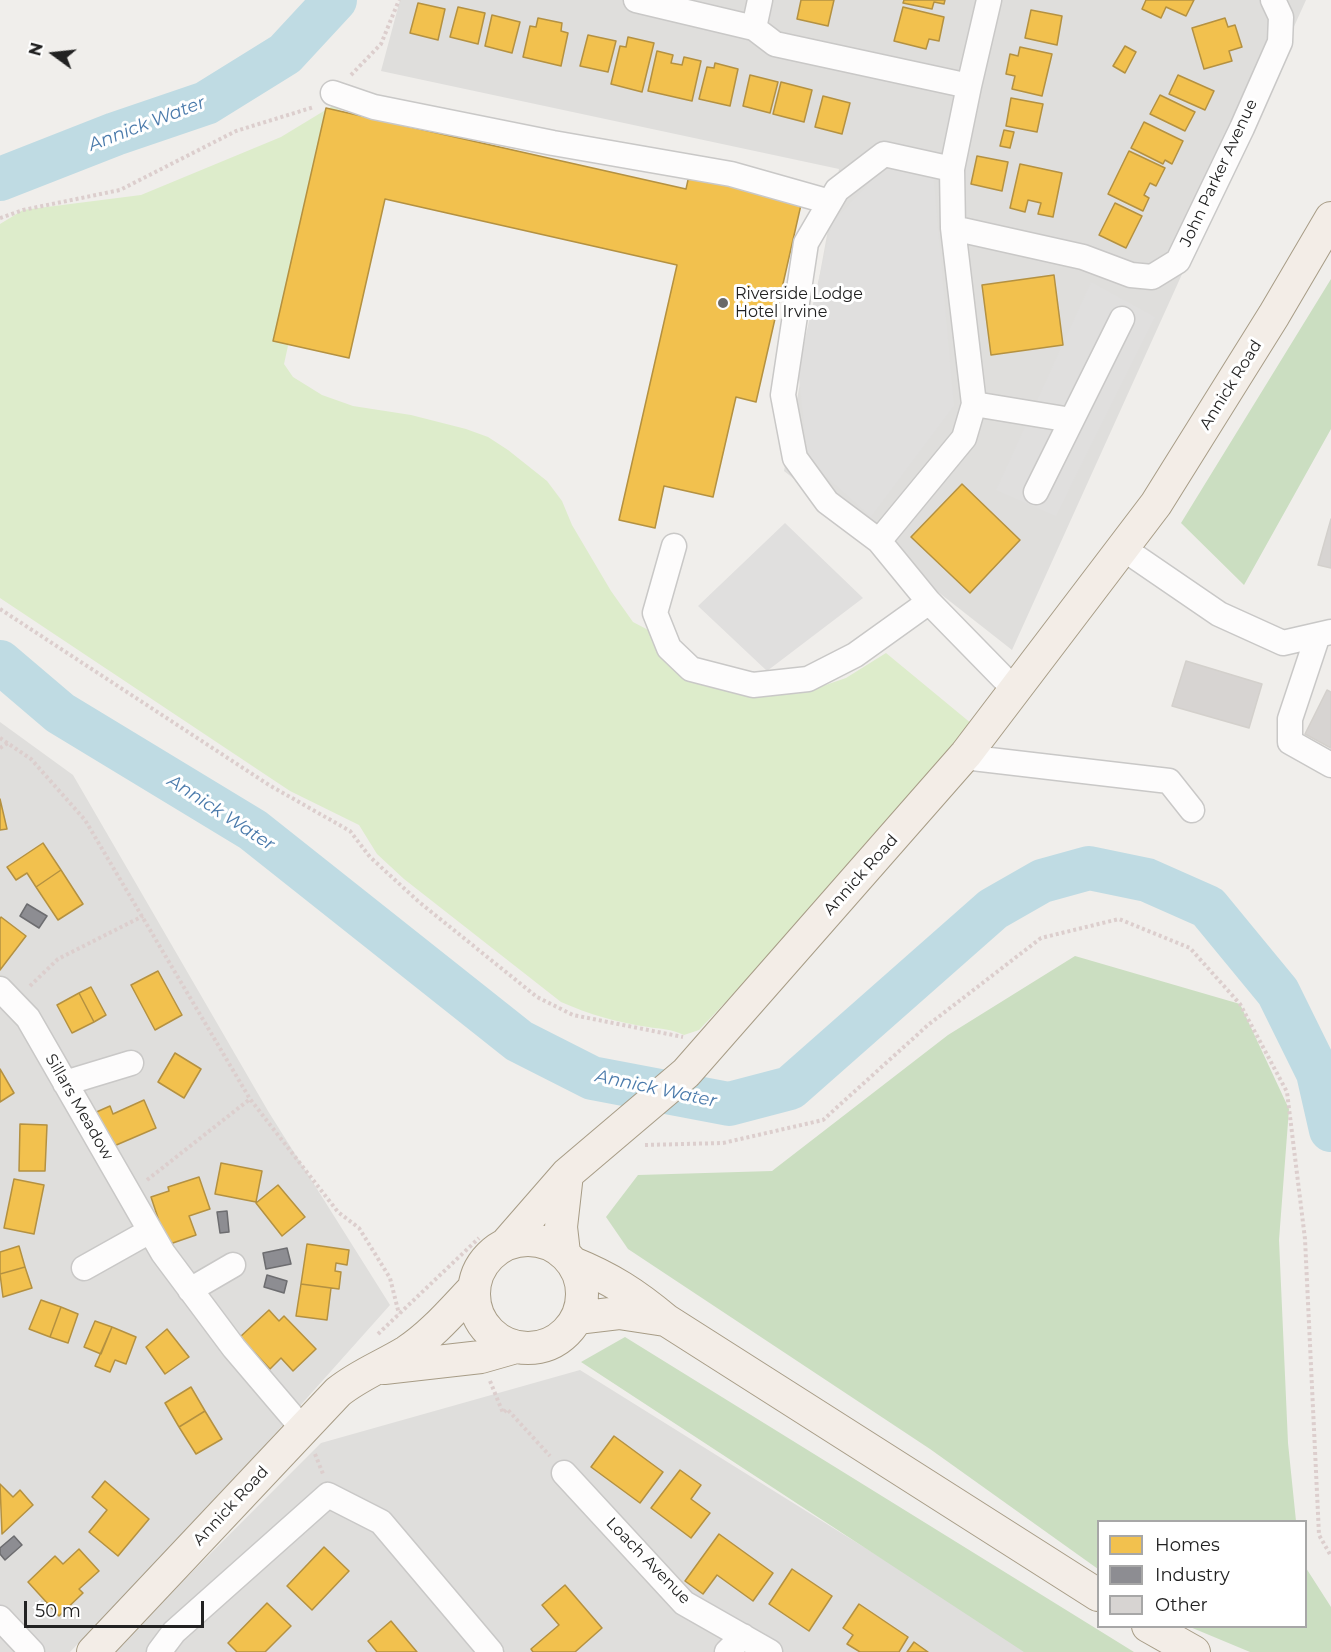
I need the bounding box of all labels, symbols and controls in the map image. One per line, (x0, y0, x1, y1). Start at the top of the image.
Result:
north arrow (24, 24, 84, 84)
text: N (25, 41, 47, 58)
water label: Annick Water (86, 92, 208, 156)
street label: John Parker Avenue (1176, 96, 1262, 250)
place label: Riverside Lodge Hotel Irvine (735, 284, 863, 322)
marker: Riverside Lodge Hotel Irvine (716, 296, 730, 310)
street label: Annick Road (1196, 337, 1266, 433)
water label: Annick Water (163, 770, 279, 856)
street label: Annick Road (820, 831, 902, 919)
street label: Sillars Meadow (41, 1050, 117, 1164)
water label: Annick Water (593, 1066, 719, 1112)
street label: Annick Road (189, 1462, 273, 1550)
street label: Loach Avenue (602, 1514, 694, 1608)
legend (1097, 1520, 1307, 1628)
text: Homes (1155, 1534, 1220, 1556)
text: Industry (1155, 1564, 1230, 1586)
scale bar (27, 1589, 207, 1627)
text: Other (1155, 1594, 1208, 1616)
text: 50 m (35, 1600, 81, 1622)

